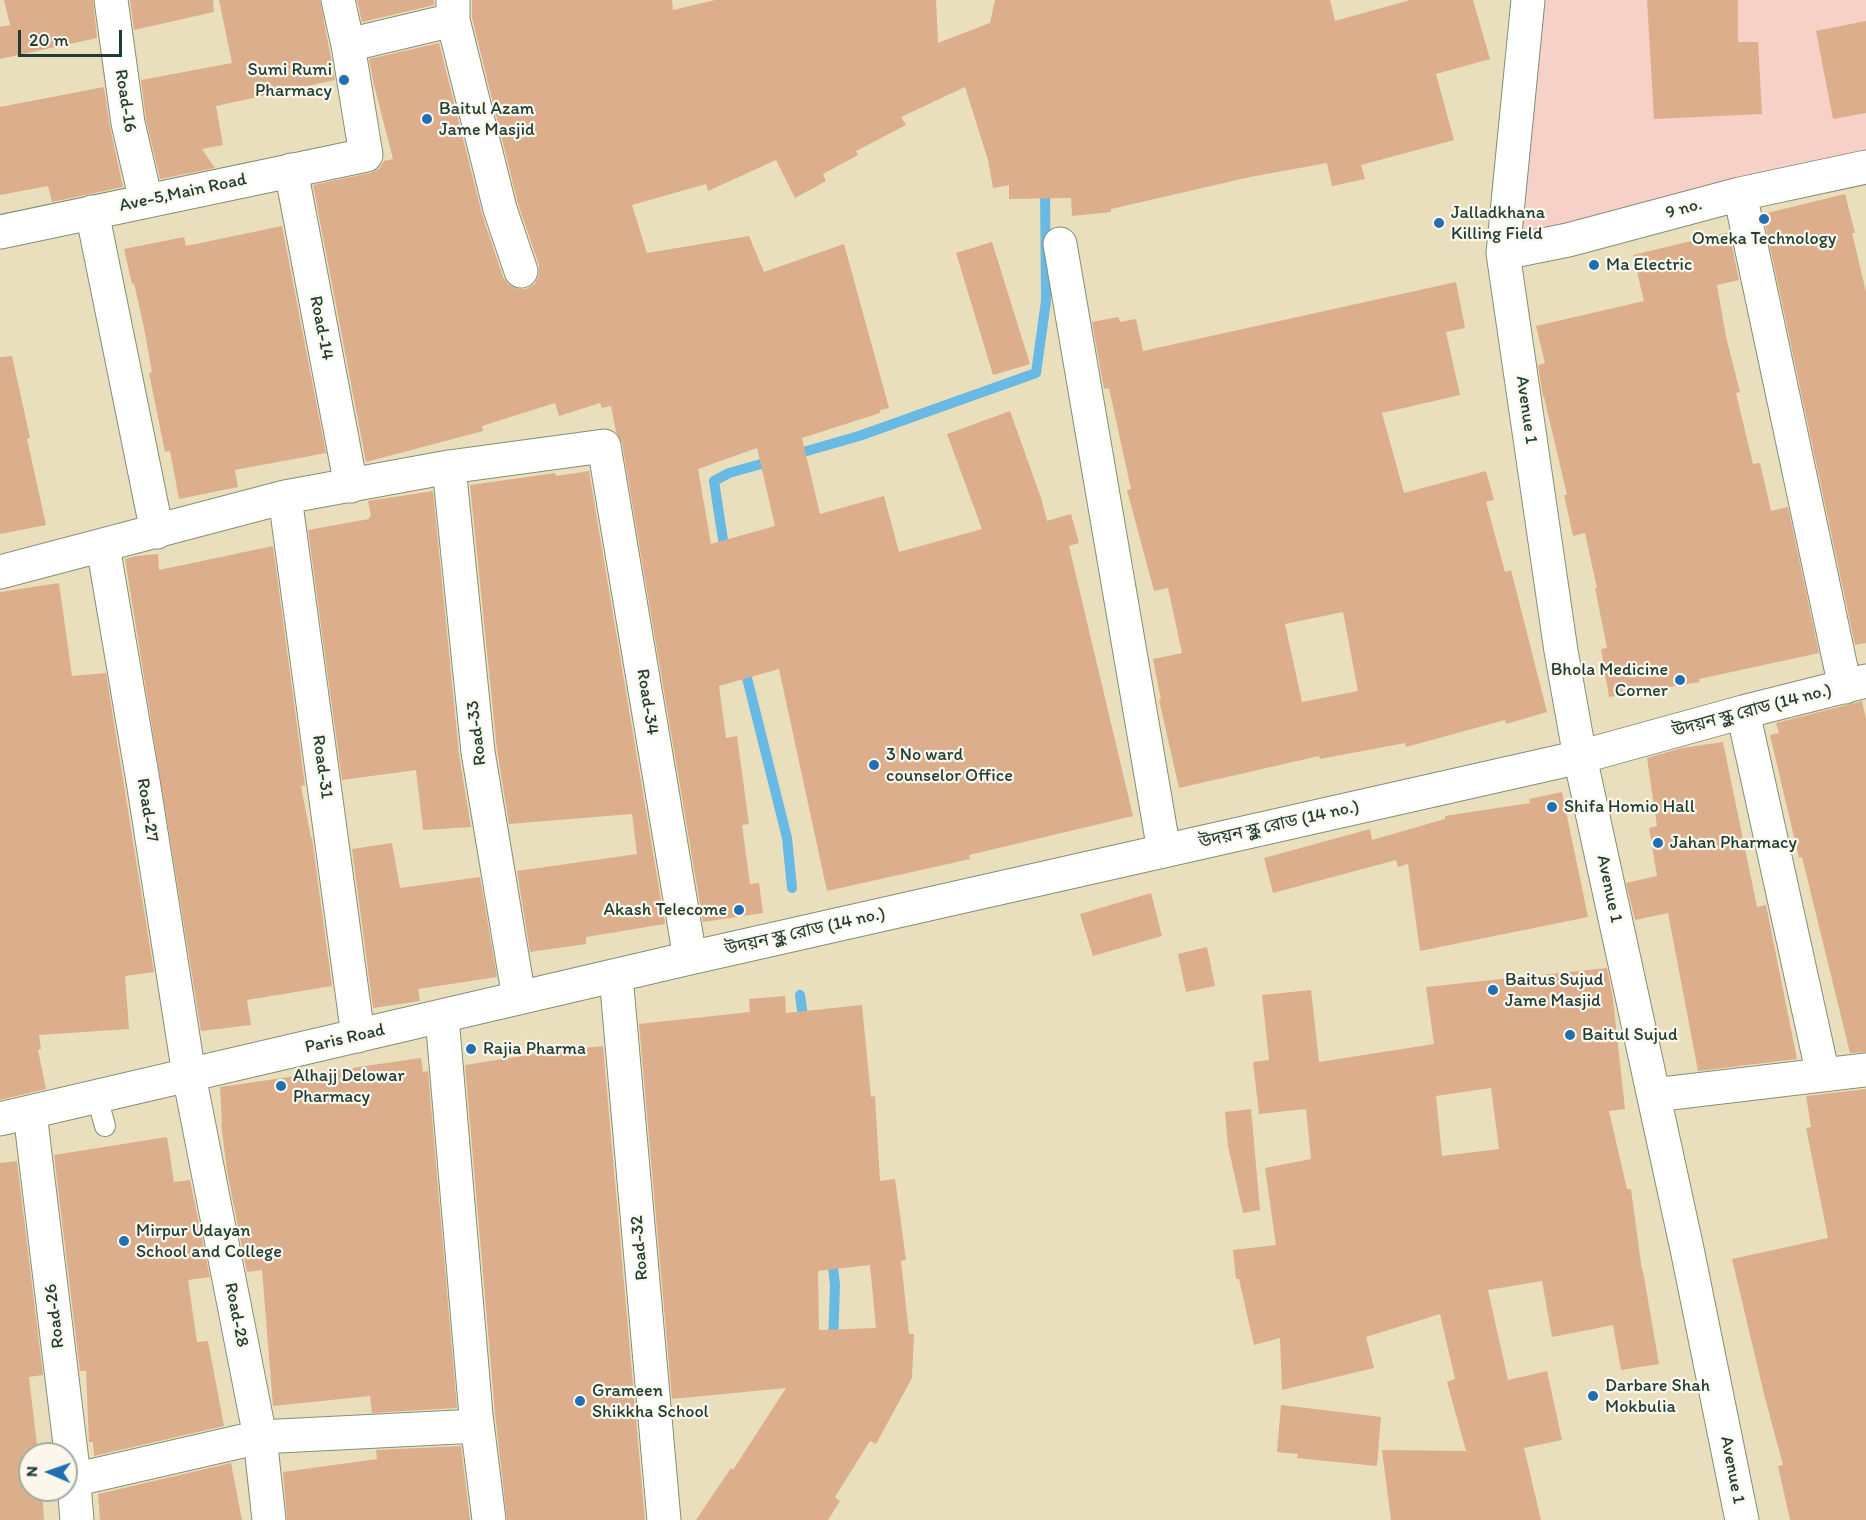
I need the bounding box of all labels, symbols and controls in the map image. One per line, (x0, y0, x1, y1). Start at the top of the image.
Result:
scale bar (21, 18, 124, 56)
text: 20 m (29, 29, 69, 51)
place label: Sumi Rumi Pharmacy (248, 59, 332, 101)
street label: Road-16 (109, 68, 141, 134)
marker: Sumi Rumi Pharmacy (337, 73, 351, 87)
place label: Baitul Azam Jame Masjid (439, 98, 535, 140)
marker: Baitul Azam Jame Masjid (420, 112, 434, 126)
street label: Ave-5,Main Road (117, 169, 249, 217)
street label: 9 no. (1663, 194, 1705, 224)
place label: Jalladkhana Killing Field (1451, 202, 1545, 244)
marker: Omeka Technology (1757, 212, 1771, 226)
marker: Jalladkhana Killing Field (1432, 216, 1446, 230)
place label: Omeka Technology (1692, 228, 1836, 250)
place label: Ma Electric (1606, 254, 1692, 276)
marker: Ma Electric (1587, 258, 1601, 272)
street label: Road-14 (304, 294, 338, 362)
street label: Avenue 1 (1511, 374, 1541, 446)
place label: Bhola Medicine Corner (1551, 659, 1668, 702)
street label: Road-34 (631, 667, 663, 737)
marker: Bhola Medicine Corner (1673, 673, 1687, 687)
street label: উদয়ন স্কুল রোড (14 no.) (1670, 679, 1834, 743)
street label: Road-33 (462, 699, 492, 767)
street label: Road-31 (307, 734, 337, 800)
place label: 3 No ward counselor Office (886, 744, 1013, 786)
marker: 3 No ward counselor Office (867, 758, 881, 772)
street label: Road-27 (131, 777, 163, 843)
street label: উদয়ন স্কুল রোড (14 no.) (1197, 796, 1361, 854)
place label: Shifa Homio Hall (1564, 796, 1695, 818)
marker: Shifa Homio Hall (1545, 800, 1559, 814)
place label: Jahan Pharmacy (1670, 832, 1797, 854)
marker: Jahan Pharmacy (1651, 836, 1665, 850)
street label: Avenue 1 (1591, 853, 1627, 925)
place label: Akash Telecome (604, 899, 727, 921)
street label: উদয়ন স্কুল রোড (14 no.) (723, 903, 887, 961)
marker: Akash Telecome (732, 903, 746, 917)
place label: Baitus Sujud Jame Masjid (1505, 969, 1603, 1012)
marker: Baitus Sujud Jame Masjid (1486, 983, 1500, 997)
street label: Paris Road (303, 1019, 387, 1059)
place label: Baitul Sujud (1582, 1024, 1678, 1046)
marker: Baitul Sujud (1563, 1028, 1577, 1042)
place label: Rajia Pharma (483, 1038, 586, 1060)
marker: Rajia Pharma (464, 1042, 478, 1056)
place label: Alhajj Delowar Pharmacy (293, 1065, 405, 1108)
marker: Alhajj Delowar Pharmacy (274, 1079, 288, 1093)
street label: Road-32 (626, 1215, 654, 1281)
place label: Mirpur Udayan School and College (136, 1220, 282, 1262)
marker: Mirpur Udayan School and College (117, 1234, 131, 1248)
street label: Road-28 (219, 1281, 253, 1349)
street label: Road-26 (40, 1282, 70, 1350)
place label: Darbare Shah Mokbulia (1605, 1375, 1710, 1418)
place label: Grameen Shikkha School (592, 1380, 709, 1422)
marker: Darbare Shah Mokbulia (1586, 1389, 1600, 1403)
marker: Grameen Shikkha School (573, 1394, 587, 1408)
street label: Avenue 1 (1715, 1434, 1749, 1506)
north arrow (18, 1442, 78, 1502)
text: N (22, 1466, 41, 1477)

